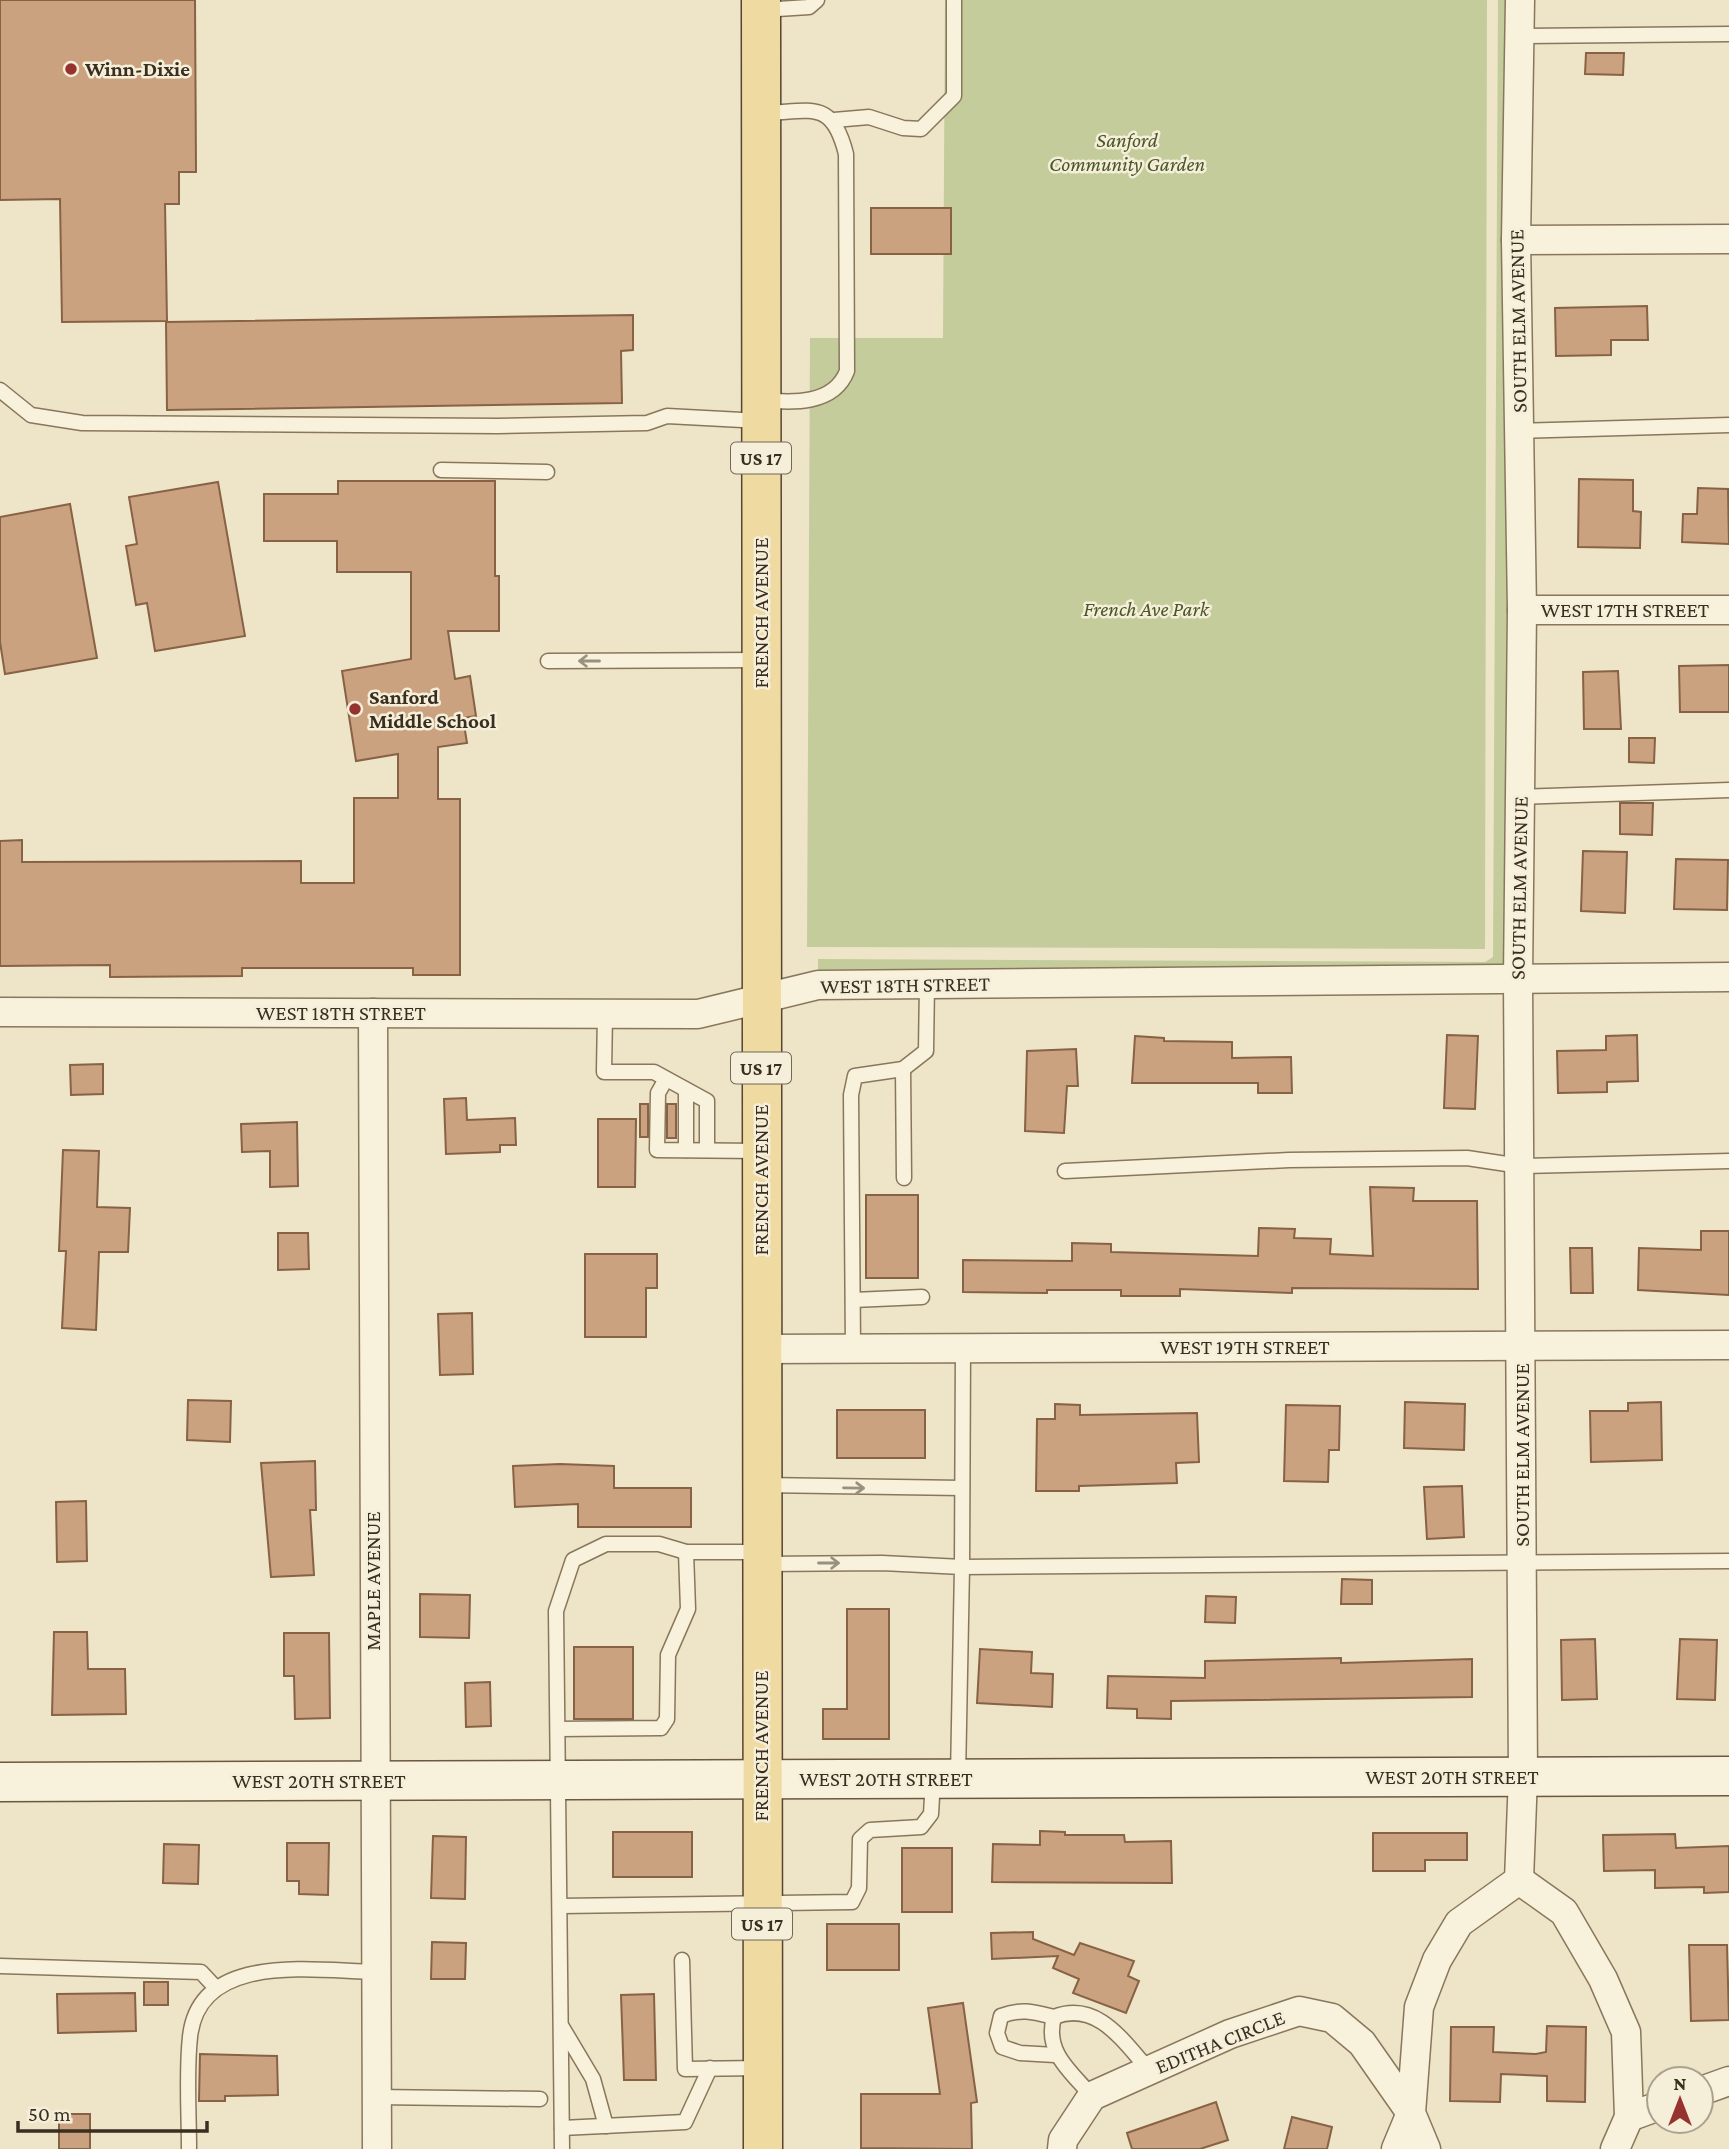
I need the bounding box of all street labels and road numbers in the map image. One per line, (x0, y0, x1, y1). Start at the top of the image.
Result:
street label: SOUTH ELM AVENUE (1504, 229, 1532, 413)
road number: US 17 (731, 442, 791, 474)
street label: FRENCH AVENUE (749, 537, 773, 689)
street label: WEST 17TH STREET (1541, 598, 1710, 622)
street label: SOUTH ELM AVENUE (1505, 796, 1533, 980)
street label: WEST 18TH STREET (820, 972, 991, 998)
street label: WEST 18TH STREET (256, 1001, 427, 1025)
road number: US 17 (731, 1052, 791, 1084)
street label: FRENCH AVENUE (749, 1104, 773, 1256)
street label: WEST 19TH STREET (1160, 1335, 1330, 1359)
street label: SOUTH ELM AVENUE (1510, 1363, 1534, 1547)
street label: MAPLE AVENUE (361, 1511, 385, 1651)
street label: FRENCH AVENUE (749, 1670, 773, 1822)
street label: WEST 20TH STREET (1365, 1765, 1539, 1789)
street label: WEST 20TH STREET (799, 1767, 973, 1791)
street label: WEST 20TH STREET (232, 1769, 406, 1793)
road number: US 17 (732, 1908, 792, 1940)
street label: EDITHA CIRCLE (1152, 2005, 1288, 2079)

